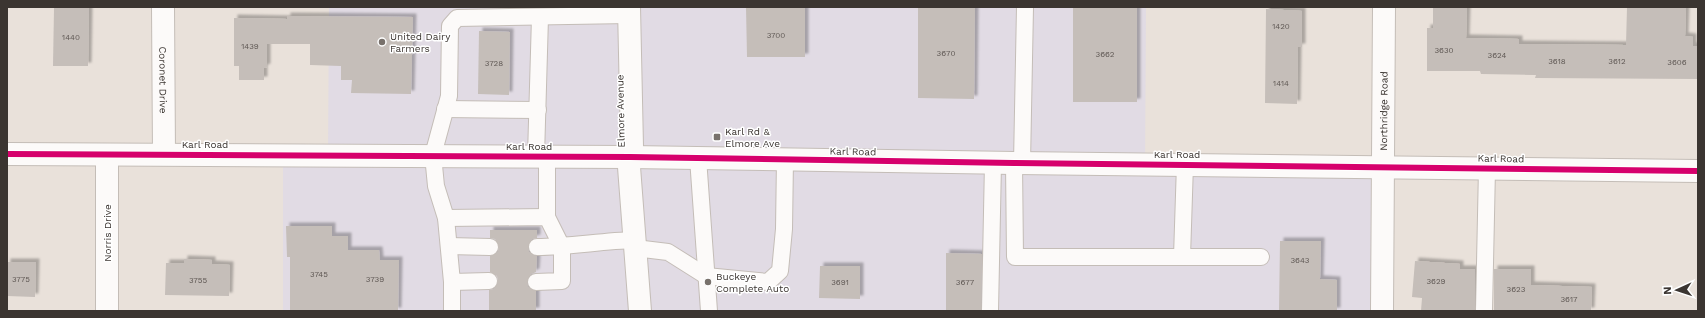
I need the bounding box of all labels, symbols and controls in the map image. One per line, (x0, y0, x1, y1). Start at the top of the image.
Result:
house number: 1420 (1272, 22, 1290, 31)
place label: United Dairy Farmers (390, 31, 451, 54)
house number: 3700 (767, 31, 785, 40)
house number: 1440 (62, 33, 80, 42)
marker: United Dairy Farmers (377, 37, 387, 47)
house number: 1439 (241, 42, 259, 51)
street label: Coronet Drive (157, 46, 169, 114)
house number: 3630 (1434, 46, 1454, 55)
house number: 3670 (937, 49, 955, 58)
house number: 3662 (1095, 50, 1115, 59)
house number: 3624 (1488, 51, 1507, 60)
house number: 3618 (1548, 57, 1566, 66)
house number: 3612 (1608, 57, 1626, 66)
house number: 3606 (1667, 58, 1687, 67)
house number: 3728 (485, 59, 503, 68)
street label: Northridge Road (1378, 71, 1390, 151)
street label: Elmore Avenue (614, 74, 627, 148)
house number: 1414 (1273, 79, 1289, 88)
place label: Karl Rd & Elmore Ave (725, 126, 780, 149)
marker: Karl Rd & Elmore Ave (712, 132, 722, 142)
street label: Karl Road (182, 139, 228, 150)
street label: Karl Road (506, 141, 552, 152)
street label: Karl Road (830, 146, 876, 157)
street label: Karl Road (1154, 149, 1200, 160)
street label: Karl Road (1478, 153, 1524, 164)
street label: Norris Drive (102, 204, 113, 262)
house number: 3643 (1290, 256, 1310, 265)
house number: 3745 (310, 270, 328, 279)
north arrow (1657, 270, 1697, 310)
place label: Buckeye Complete Auto (716, 271, 789, 294)
house number: 3775 (12, 275, 30, 284)
house number: 3739 (366, 275, 384, 284)
house number: 3755 (189, 276, 207, 285)
marker: Buckeye Complete Auto (703, 277, 713, 287)
house number: 3629 (1426, 277, 1446, 286)
house number: 3691 (831, 278, 849, 287)
house number: 3677 (956, 278, 975, 287)
house number: 3623 (1507, 285, 1526, 294)
text: N (1661, 286, 1674, 295)
house number: 3617 (1560, 295, 1578, 304)

